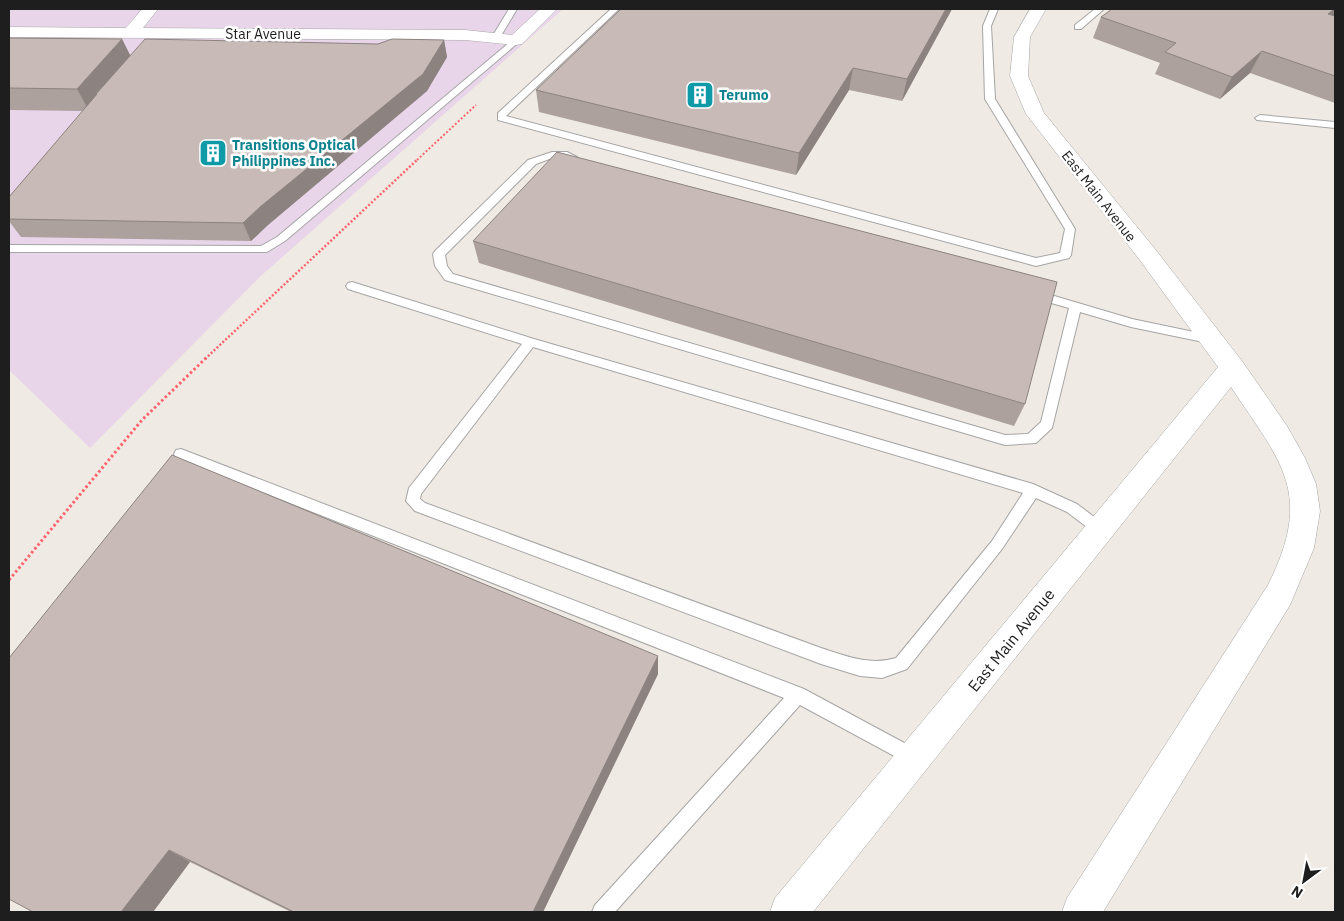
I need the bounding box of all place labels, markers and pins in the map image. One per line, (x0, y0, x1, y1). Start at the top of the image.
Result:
building icon: Terumo (685, 80, 715, 110)
place label: Terumo (719, 86, 769, 104)
place label: Transitions Optical Philippines Inc. (232, 136, 356, 170)
building icon: Transitions Optical Philippines Inc. (198, 138, 228, 168)

